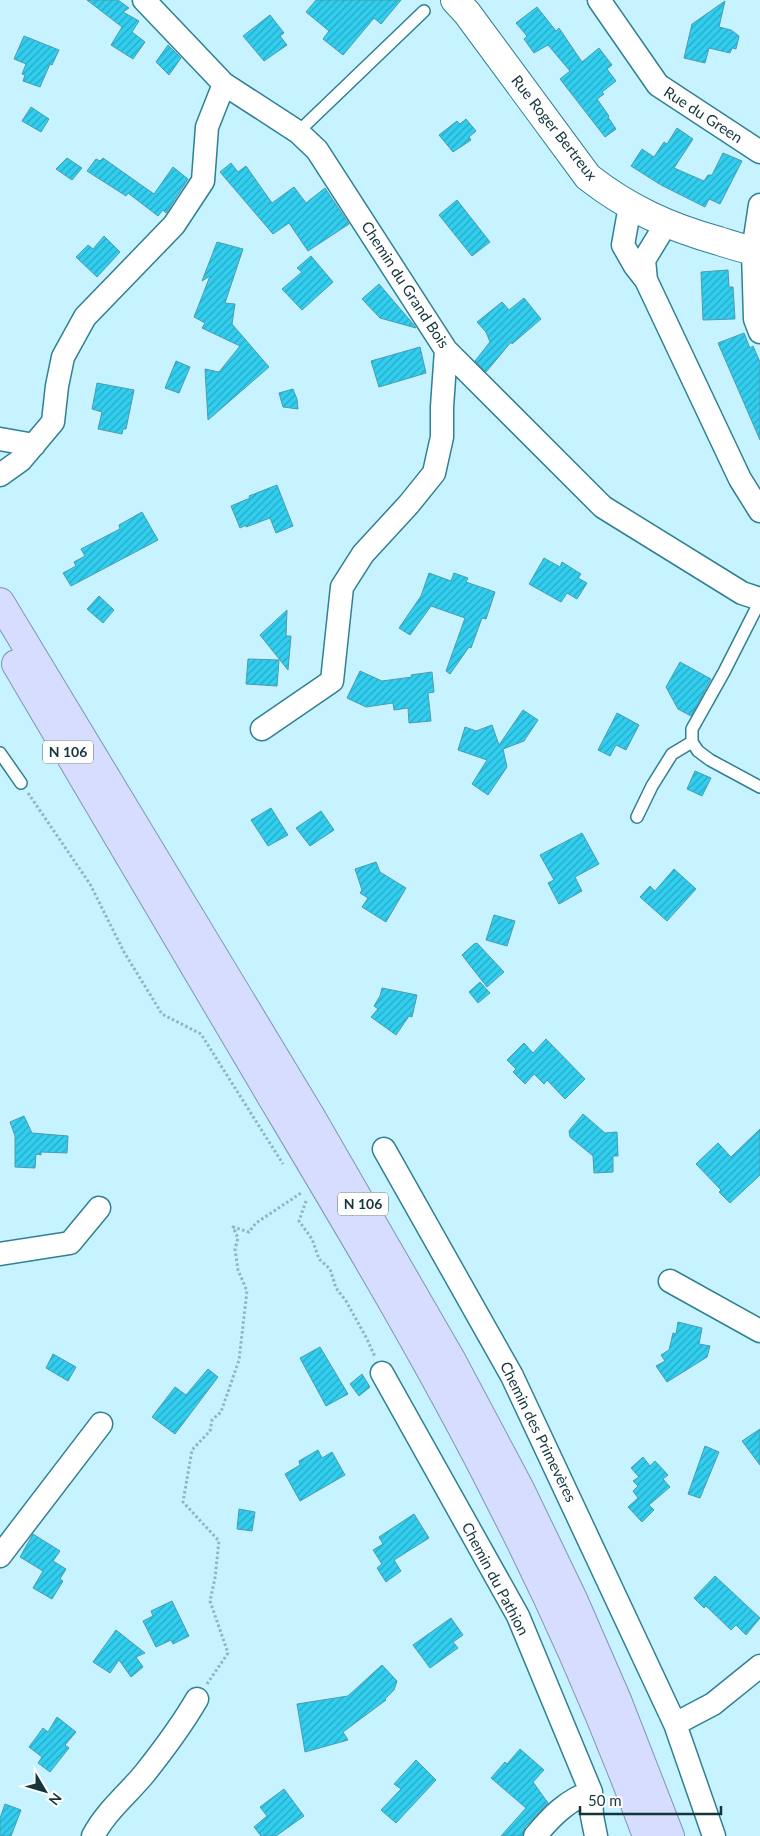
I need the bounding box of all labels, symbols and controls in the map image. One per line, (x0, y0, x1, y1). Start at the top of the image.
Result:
street label: Rue Roger Bertreux (508, 71, 602, 184)
street label: Rue du Green (661, 82, 746, 146)
street label: Chemin du Grand Bois (358, 218, 454, 351)
road number: N 106 (43, 740, 93, 764)
road number: N 106 (338, 1192, 388, 1216)
street label: Chemin des Primevères (497, 1358, 581, 1505)
street label: Chemin du Pathion (458, 1519, 533, 1638)
north arrow (20, 1766, 70, 1816)
scale bar (580, 1784, 721, 1816)
text: N (46, 1790, 66, 1809)
text: 50 m (588, 1791, 622, 1809)

